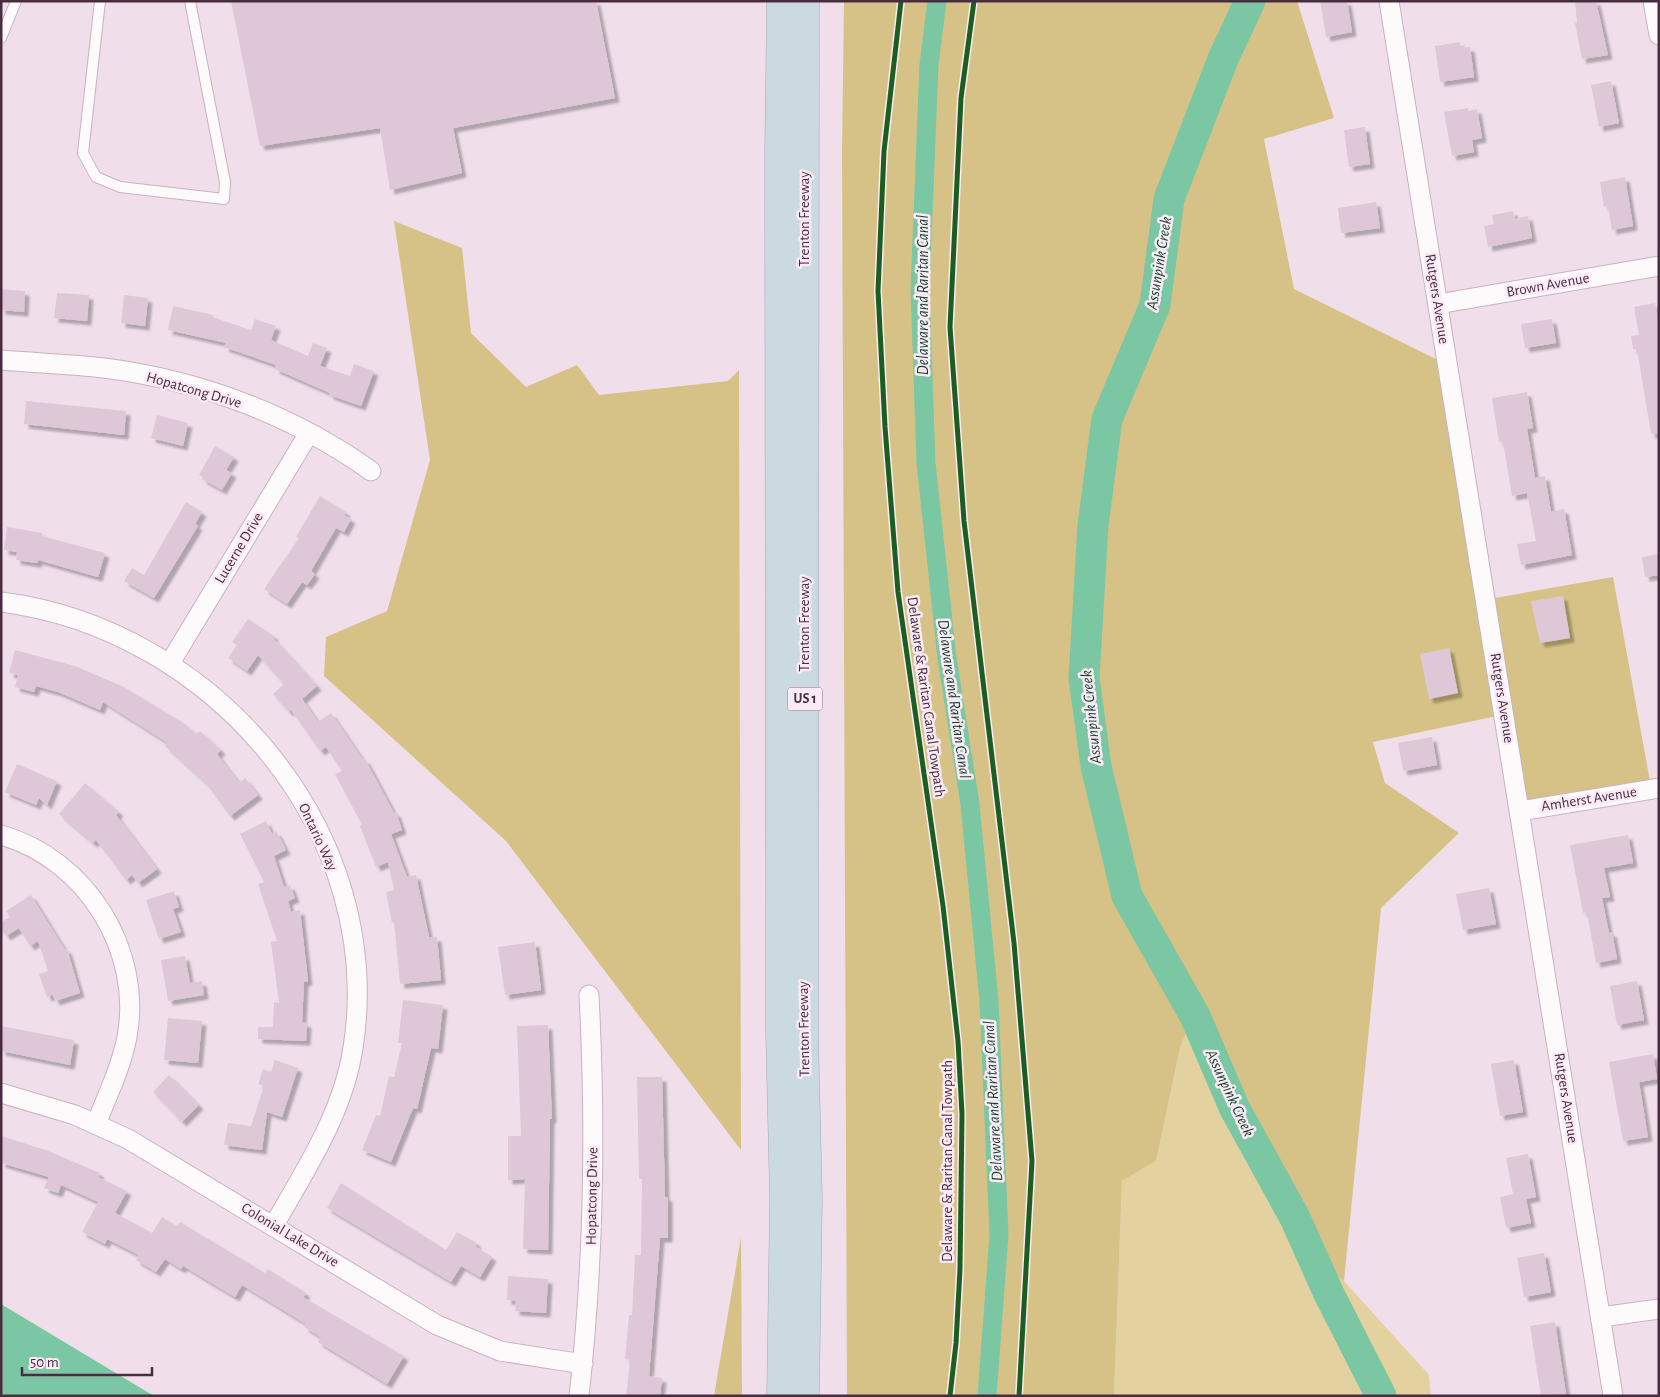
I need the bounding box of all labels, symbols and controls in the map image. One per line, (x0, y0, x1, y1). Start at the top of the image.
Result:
street label: Trenton Freeway (797, 171, 812, 267)
water label: Delaware and Raritan Canal (915, 215, 931, 375)
water label: Assunpink Creek (1144, 215, 1175, 312)
street label: Rutgers Avenue (1422, 253, 1452, 345)
street label: Brown Avenue (1505, 270, 1591, 300)
street label: Hopatcong Drive (145, 369, 243, 411)
street label: Lucerne Drive (212, 510, 266, 586)
street label: Trenton Freeway (797, 576, 812, 672)
street label: Delaware & Raritan Canal Towpath (905, 596, 947, 798)
water label: Delaware and Raritan Canal (935, 618, 973, 780)
street label: Rutgers Avenue (1487, 652, 1517, 744)
water label: Assunpink Creek (1078, 669, 1105, 766)
road number: US 1 (788, 688, 822, 711)
street label: Amherst Avenue (1540, 784, 1638, 814)
street label: Ontario Way (296, 801, 340, 874)
street label: Trenton Freeway (796, 981, 812, 1077)
water label: Delaware and Raritan Canal (981, 1020, 1005, 1182)
water label: Assunpink Creek (1202, 1046, 1257, 1139)
street label: Rutgers Avenue (1551, 1052, 1581, 1144)
street label: Delaware & Raritan Canal Towpath (940, 1060, 955, 1262)
street label: Hopatcong Drive (584, 1147, 600, 1245)
street label: Colonial Lake Drive (239, 1200, 341, 1270)
scale bar (22, 1344, 152, 1376)
text: 50 m (30, 1355, 59, 1370)

